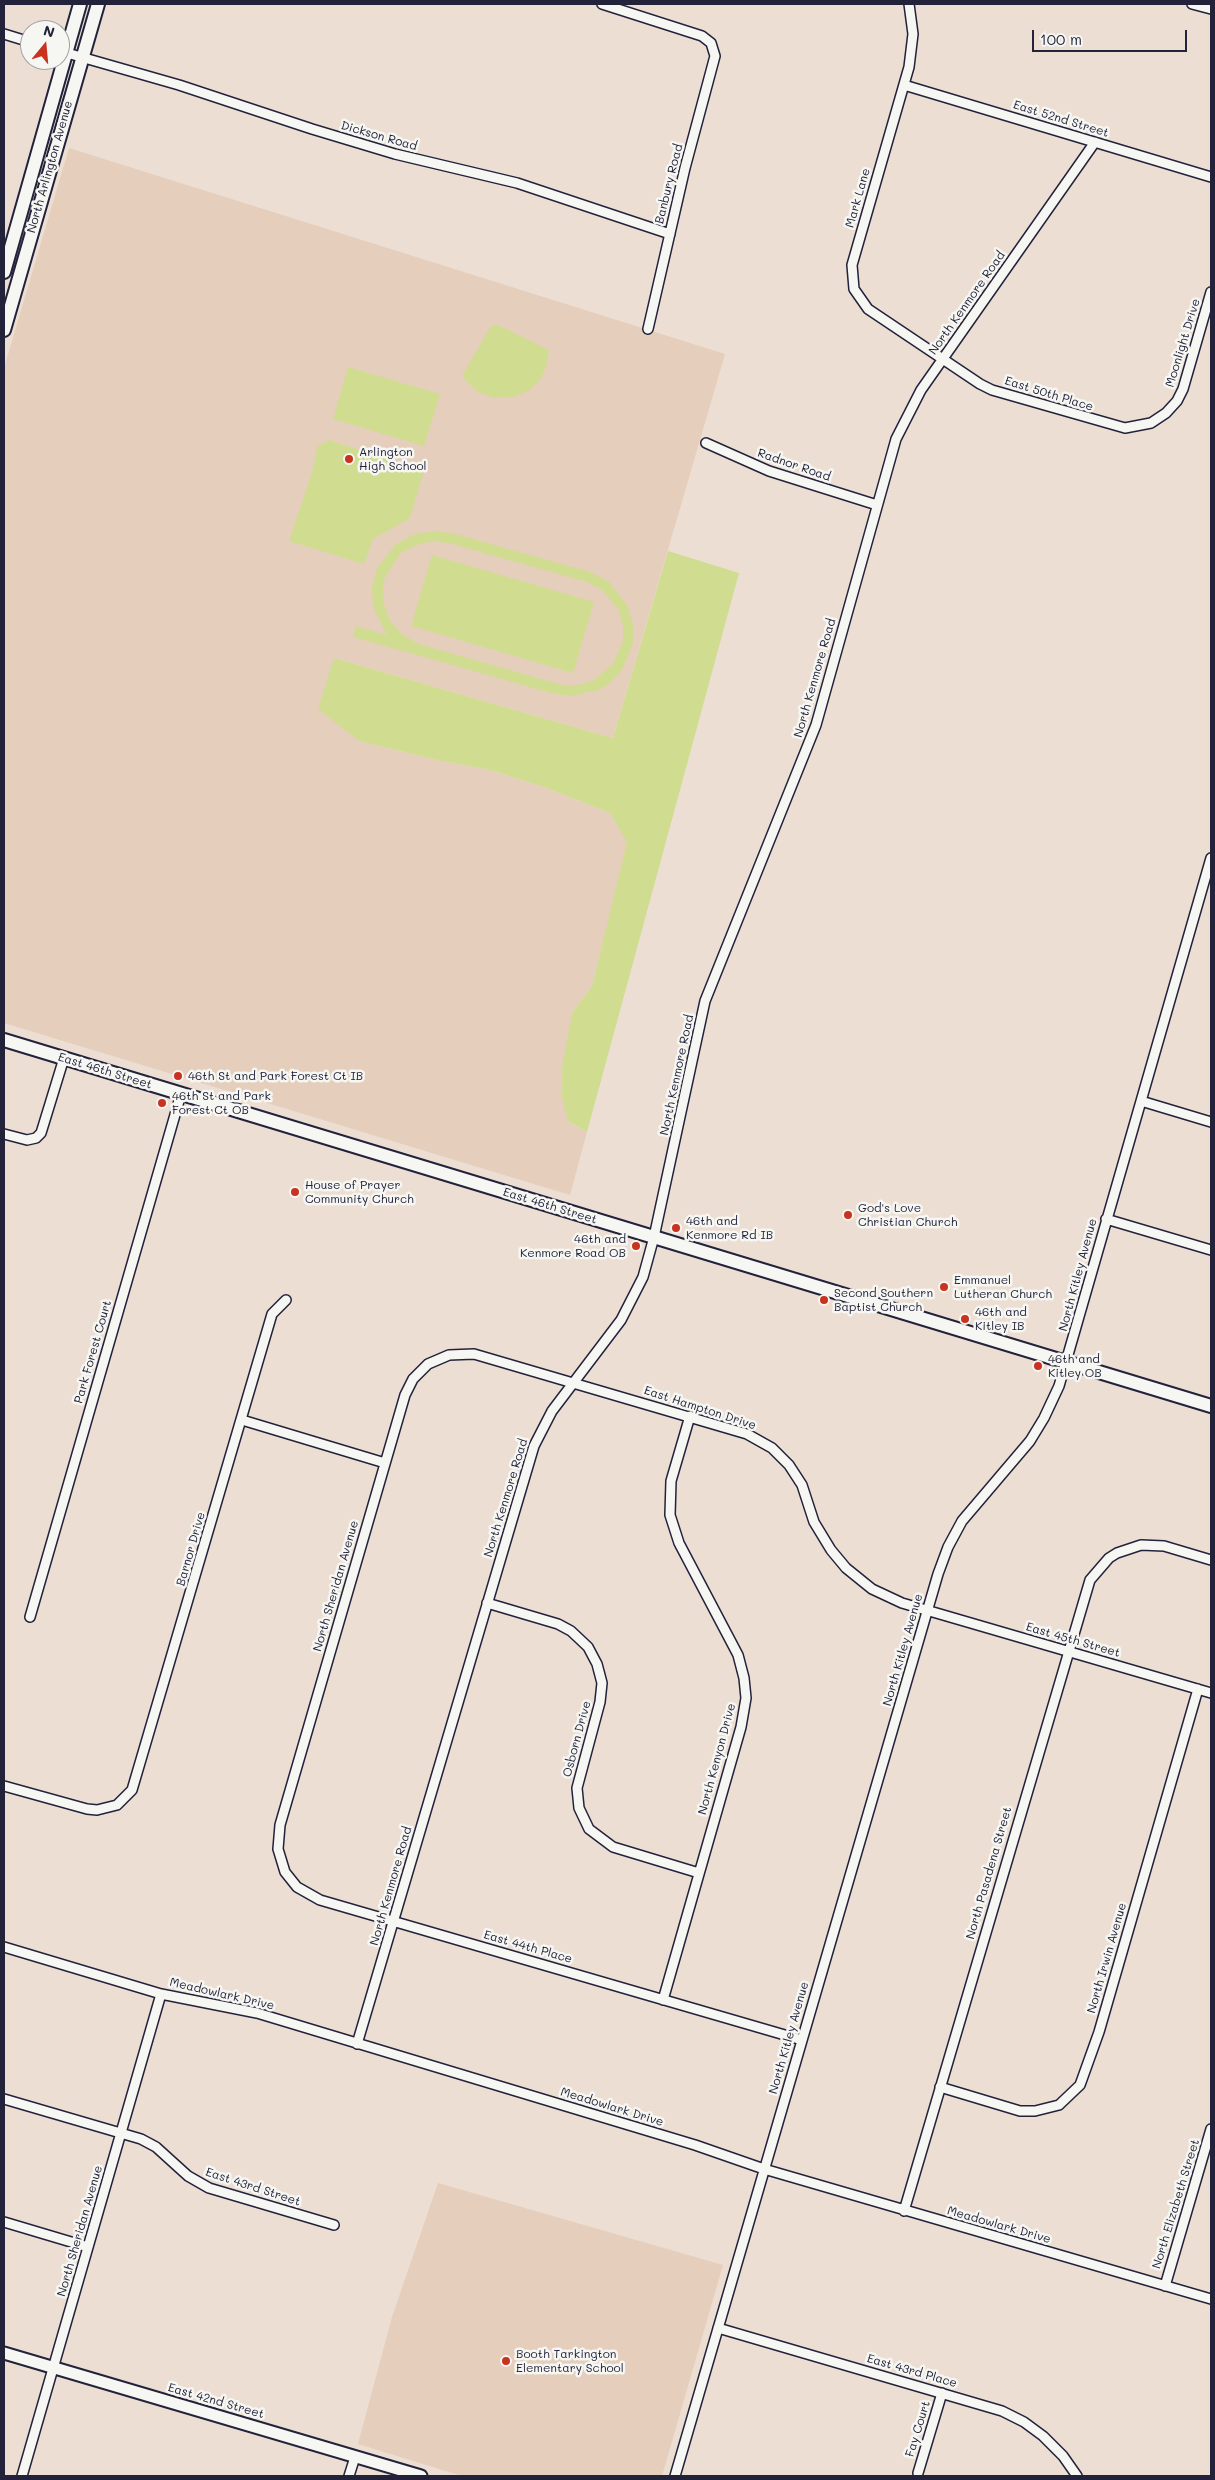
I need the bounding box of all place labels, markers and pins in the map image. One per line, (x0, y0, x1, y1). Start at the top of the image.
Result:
place label: Arlington High School (359, 445, 427, 473)
marker: Arlington High School (343, 453, 355, 465)
place label: 46th St and Park Forest Ct IB (188, 1069, 363, 1083)
marker: 46th St and Park Forest Ct IB (172, 1070, 184, 1082)
place label: 46th St and Park Forest Ct OB (172, 1089, 271, 1117)
marker: 46th St and Park Forest Ct OB (156, 1097, 168, 1109)
place label: House of Prayer Community Church (305, 1178, 414, 1206)
marker: House of Prayer Community Church (289, 1186, 301, 1198)
place label: God's Love Christian Church (858, 1201, 958, 1229)
marker: God's Love Christian Church (842, 1209, 854, 1221)
place label: 46th and Kenmore Rd IB (686, 1214, 773, 1242)
marker: 46th and Kenmore Rd IB (670, 1222, 682, 1234)
place label: 46th and Kenmore Road OB (520, 1232, 626, 1260)
marker: 46th and Kenmore Road OB (630, 1240, 642, 1252)
place label: Emmanuel Lutheran Church (954, 1273, 1052, 1301)
marker: Emmanuel Lutheran Church (938, 1281, 950, 1293)
place label: Second Southern Baptist Church (834, 1286, 933, 1314)
marker: Second Southern Baptist Church (818, 1294, 830, 1306)
place label: 46th and Kitley IB (975, 1305, 1027, 1333)
marker: 46th and Kitley IB (959, 1313, 971, 1325)
place label: 46th and Kitley OB (1048, 1352, 1102, 1380)
marker: 46th and Kitley OB (1032, 1360, 1044, 1372)
place label: Booth Tarkington Elementary School (516, 2347, 624, 2375)
marker: Booth Tarkington Elementary School (500, 2355, 512, 2367)

